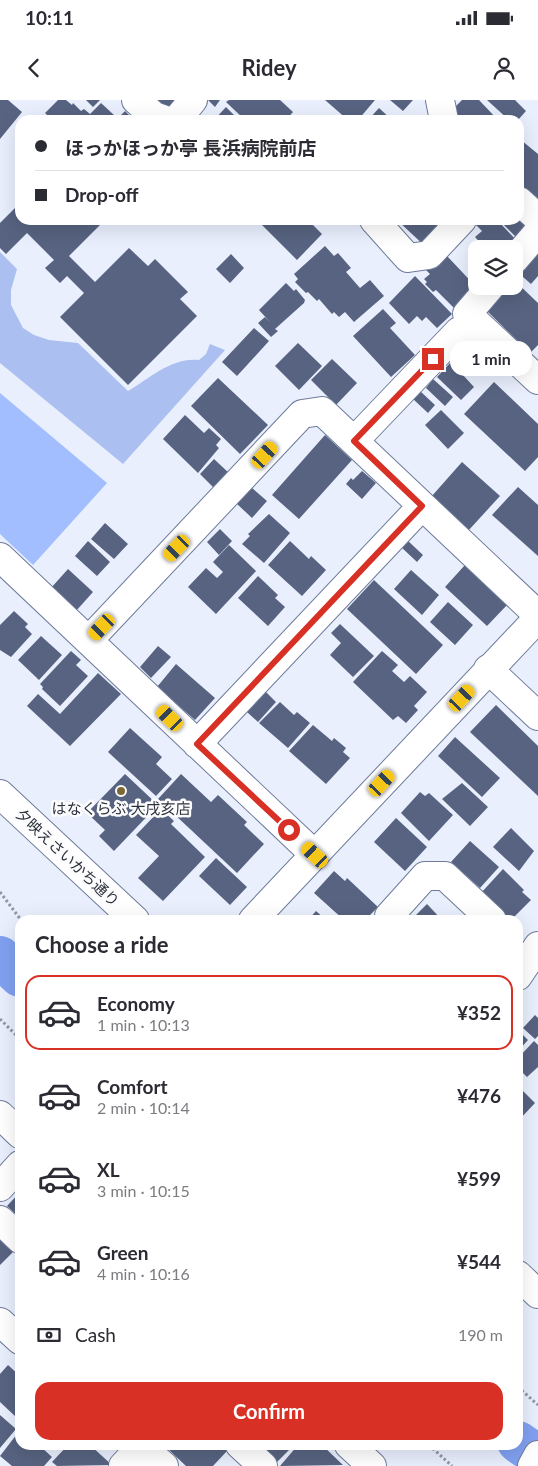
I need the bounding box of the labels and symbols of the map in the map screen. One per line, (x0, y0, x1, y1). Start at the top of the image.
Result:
callout: 1 min (450, 342, 533, 376)
route end (422, 348, 444, 370)
car (249, 439, 280, 471)
car (161, 532, 192, 564)
car (86, 611, 117, 643)
car (446, 682, 477, 714)
car (153, 702, 186, 734)
car (366, 767, 397, 799)
marker: はなくらぶ 大戌亥店 (115, 785, 127, 797)
place label: はなくらぶ 大戌亥店 (52, 799, 190, 817)
street label: 夕映えさいかち通り (12, 804, 124, 910)
route start (278, 819, 300, 841)
car (298, 839, 331, 871)

